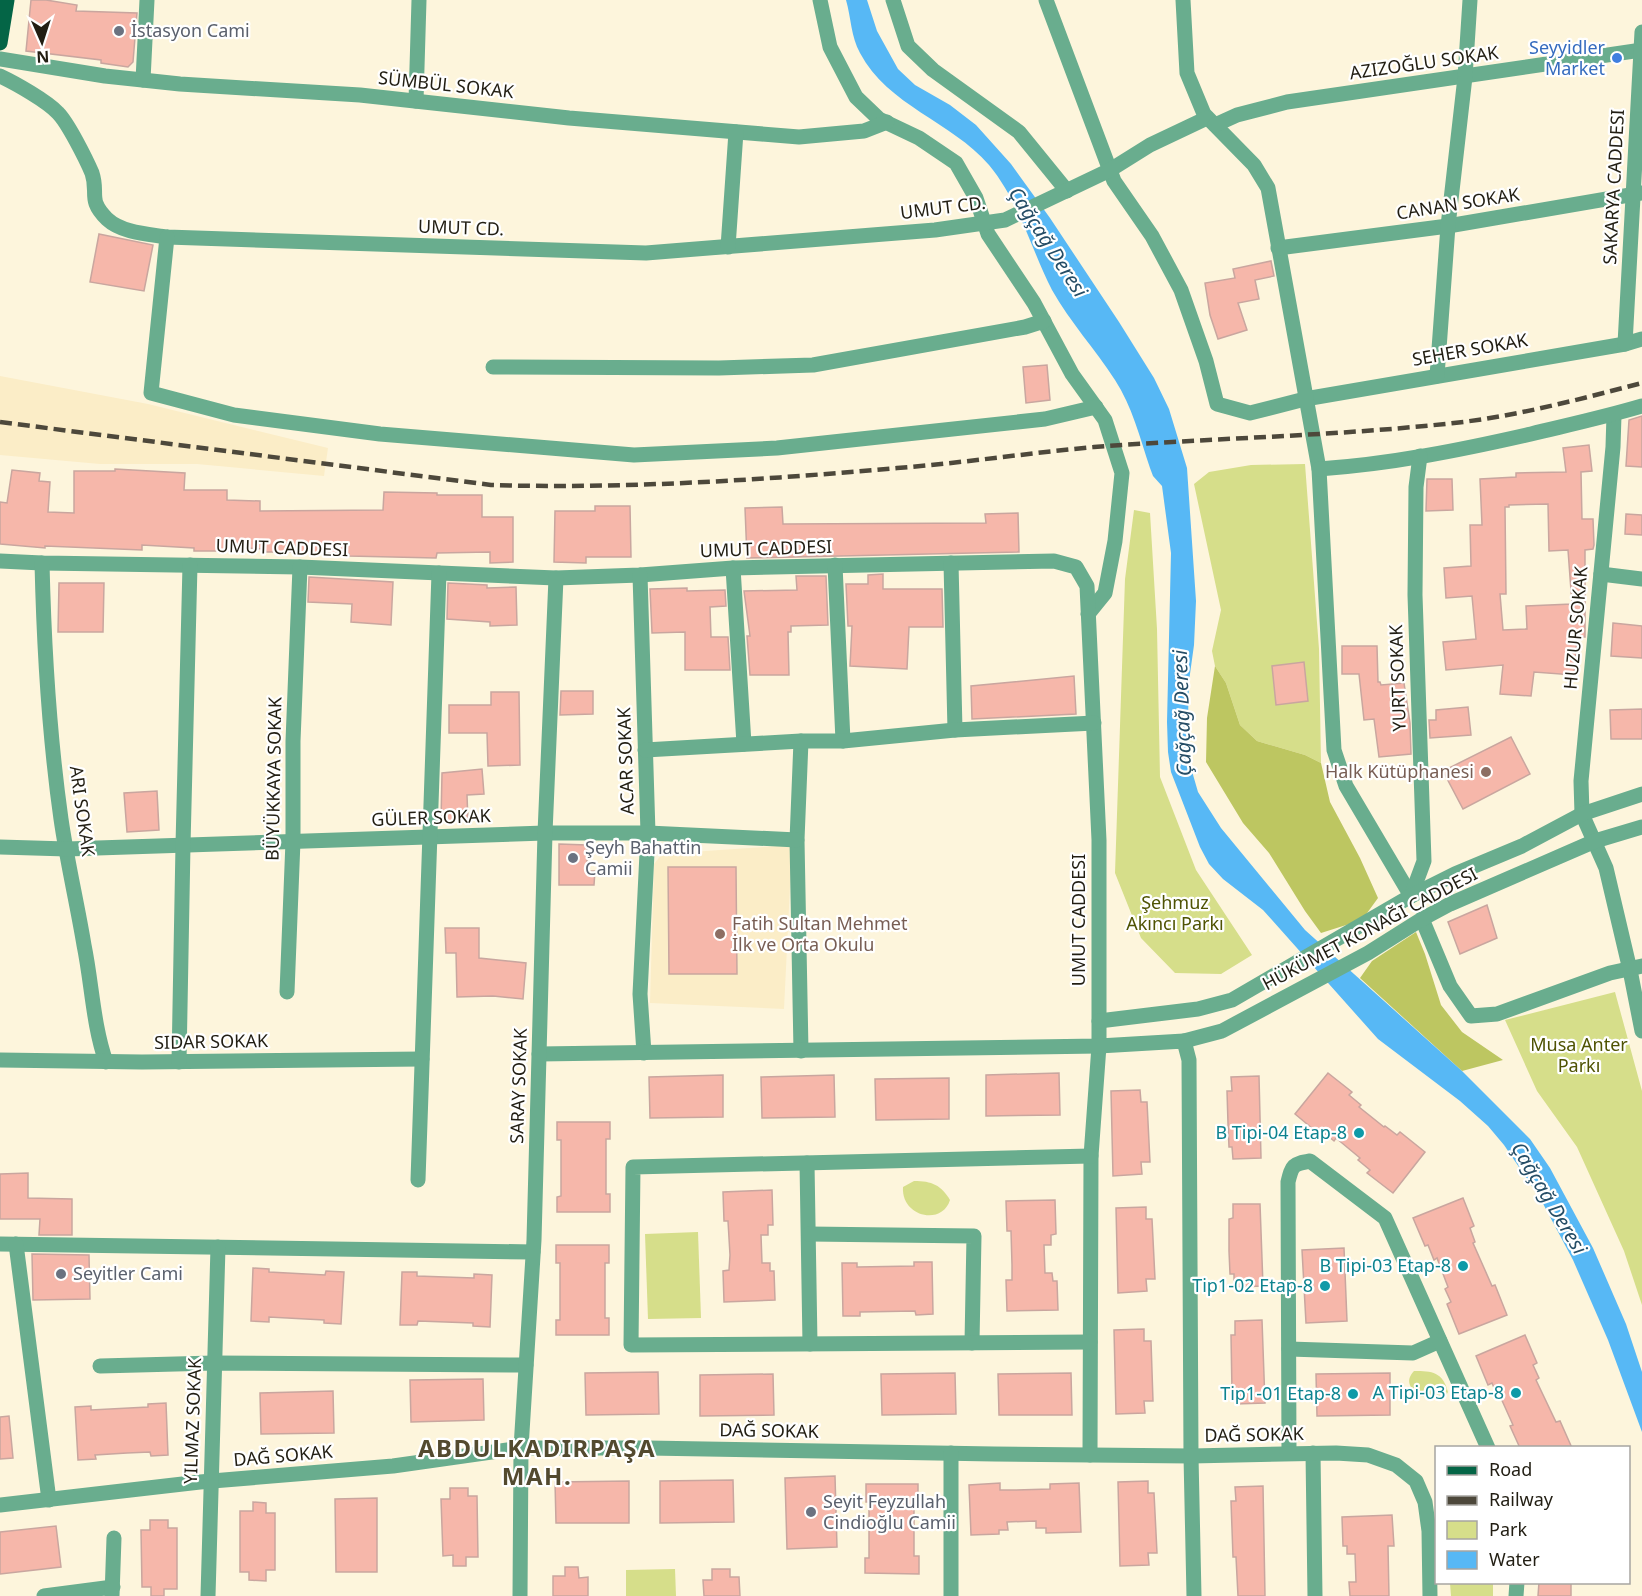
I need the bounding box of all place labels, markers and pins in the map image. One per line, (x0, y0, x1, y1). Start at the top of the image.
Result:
place label: İstasyon Cami (131, 18, 250, 42)
marker: İstasyon Cami (112, 24, 126, 38)
place label: Seyyidler Market (1529, 35, 1606, 80)
marker: Seyyidler Market (1610, 51, 1624, 65)
place label: Halk Kütüphanesi (1325, 759, 1474, 783)
marker: Halk Kütüphanesi (1479, 765, 1493, 779)
place label: Şeyh Bahattin Camii (585, 835, 701, 880)
marker: Şeyh Bahattin Camii (566, 851, 580, 865)
place label: Fatih Sultan Mehmet İlk ve Orta Okulu (732, 911, 908, 956)
marker: Fatih Sultan Mehmet İlk ve Orta Okulu (713, 927, 727, 941)
place label: B Tipi-04 Etap-8 (1215, 1120, 1347, 1144)
marker: B Tipi-04 Etap-8 (1352, 1126, 1366, 1140)
place label: B Tipi-03 Etap-8 (1319, 1253, 1451, 1277)
marker: B Tipi-03 Etap-8 (1456, 1259, 1470, 1273)
place label: Seyitler Cami (73, 1261, 183, 1285)
marker: Seyitler Cami (54, 1267, 68, 1281)
place label: Tip1-02 Etap-8 (1192, 1273, 1313, 1297)
marker: Tip1-02 Etap-8 (1318, 1279, 1332, 1293)
place label: A Tipi-03 Etap-8 (1373, 1380, 1504, 1404)
place label: Tip1-01 Etap-8 (1220, 1381, 1341, 1405)
marker: A Tipi-03 Etap-8 (1509, 1386, 1523, 1400)
marker: Tip1-01 Etap-8 (1346, 1387, 1360, 1401)
place label: Seyit Feyzullah Cindioğlu Camii (823, 1489, 956, 1534)
marker: Seyit Feyzullah Cindioğlu Camii (804, 1505, 818, 1519)

